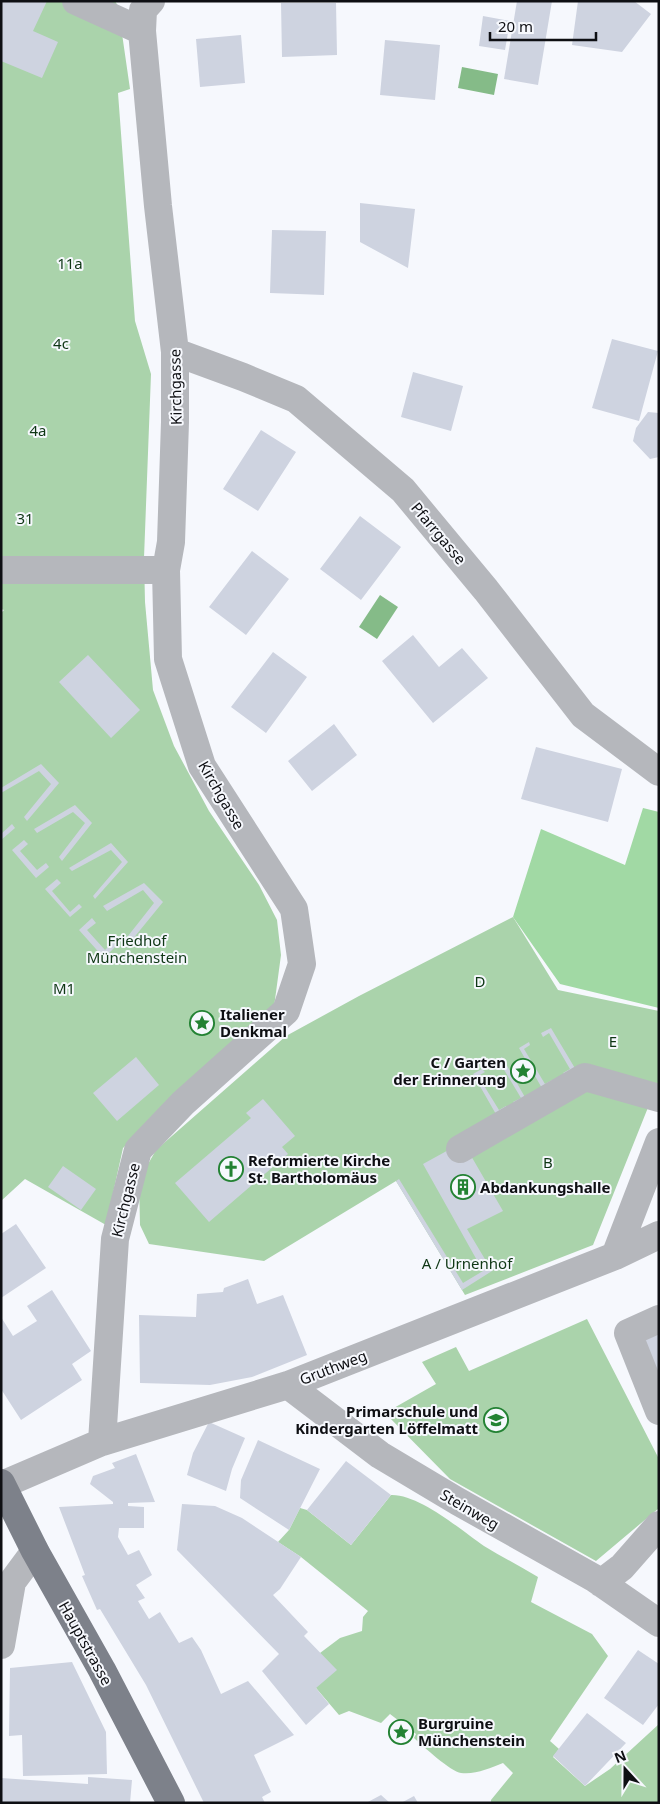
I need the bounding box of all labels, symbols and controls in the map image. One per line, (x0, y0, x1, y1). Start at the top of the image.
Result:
scale bar (490, 10, 596, 42)
text: 20 m (498, 16, 533, 36)
park label: 11a (57, 253, 83, 273)
park label: 4c (53, 333, 69, 353)
street label: Kirchgasse (164, 349, 186, 425)
park label: 4a (30, 420, 47, 440)
street label: Pfarrgasse (407, 498, 471, 568)
park label: 31 (16, 508, 34, 528)
street label: Kirchgasse (194, 757, 250, 833)
park label: Friedhof Münchenstein (87, 930, 187, 967)
park label: D (475, 971, 486, 991)
park label: M1 (53, 978, 75, 998)
place label: Italiener Denkmal (220, 1004, 287, 1041)
place icon: Italiener Denkmal (189, 1010, 215, 1036)
park label: E (609, 1031, 617, 1051)
place label: C / Garten der Erinnerung (393, 1052, 506, 1089)
place icon: C / Garten der Erinnerung (510, 1058, 536, 1084)
place label: Reformierte Kirche St. Bartholomäus (248, 1150, 390, 1187)
park label: B (543, 1152, 553, 1172)
church icon: Reformierte Kirche St. Bartholomäus (218, 1156, 244, 1182)
street label: Kirchgasse (106, 1161, 144, 1239)
building icon: Abdankungshalle (450, 1174, 476, 1200)
place label: Abdankungshalle (480, 1177, 611, 1197)
park label: A / Urnenhof (422, 1253, 513, 1273)
street label: Gruthweg (296, 1345, 370, 1389)
place label: Primarschule und Kindergarten Löffelmatt (295, 1401, 478, 1438)
school or university icon: Primarschule und Kindergarten Löffelmatt (483, 1407, 509, 1433)
street label: Steinweg (437, 1484, 503, 1534)
street label: Hauptstrasse (55, 1597, 117, 1689)
place label: Burgruine Münchenstein (418, 1713, 525, 1750)
place icon: Burgruine Münchenstein (388, 1719, 414, 1745)
north arrow (600, 1744, 650, 1794)
text: N (611, 1745, 629, 1767)

